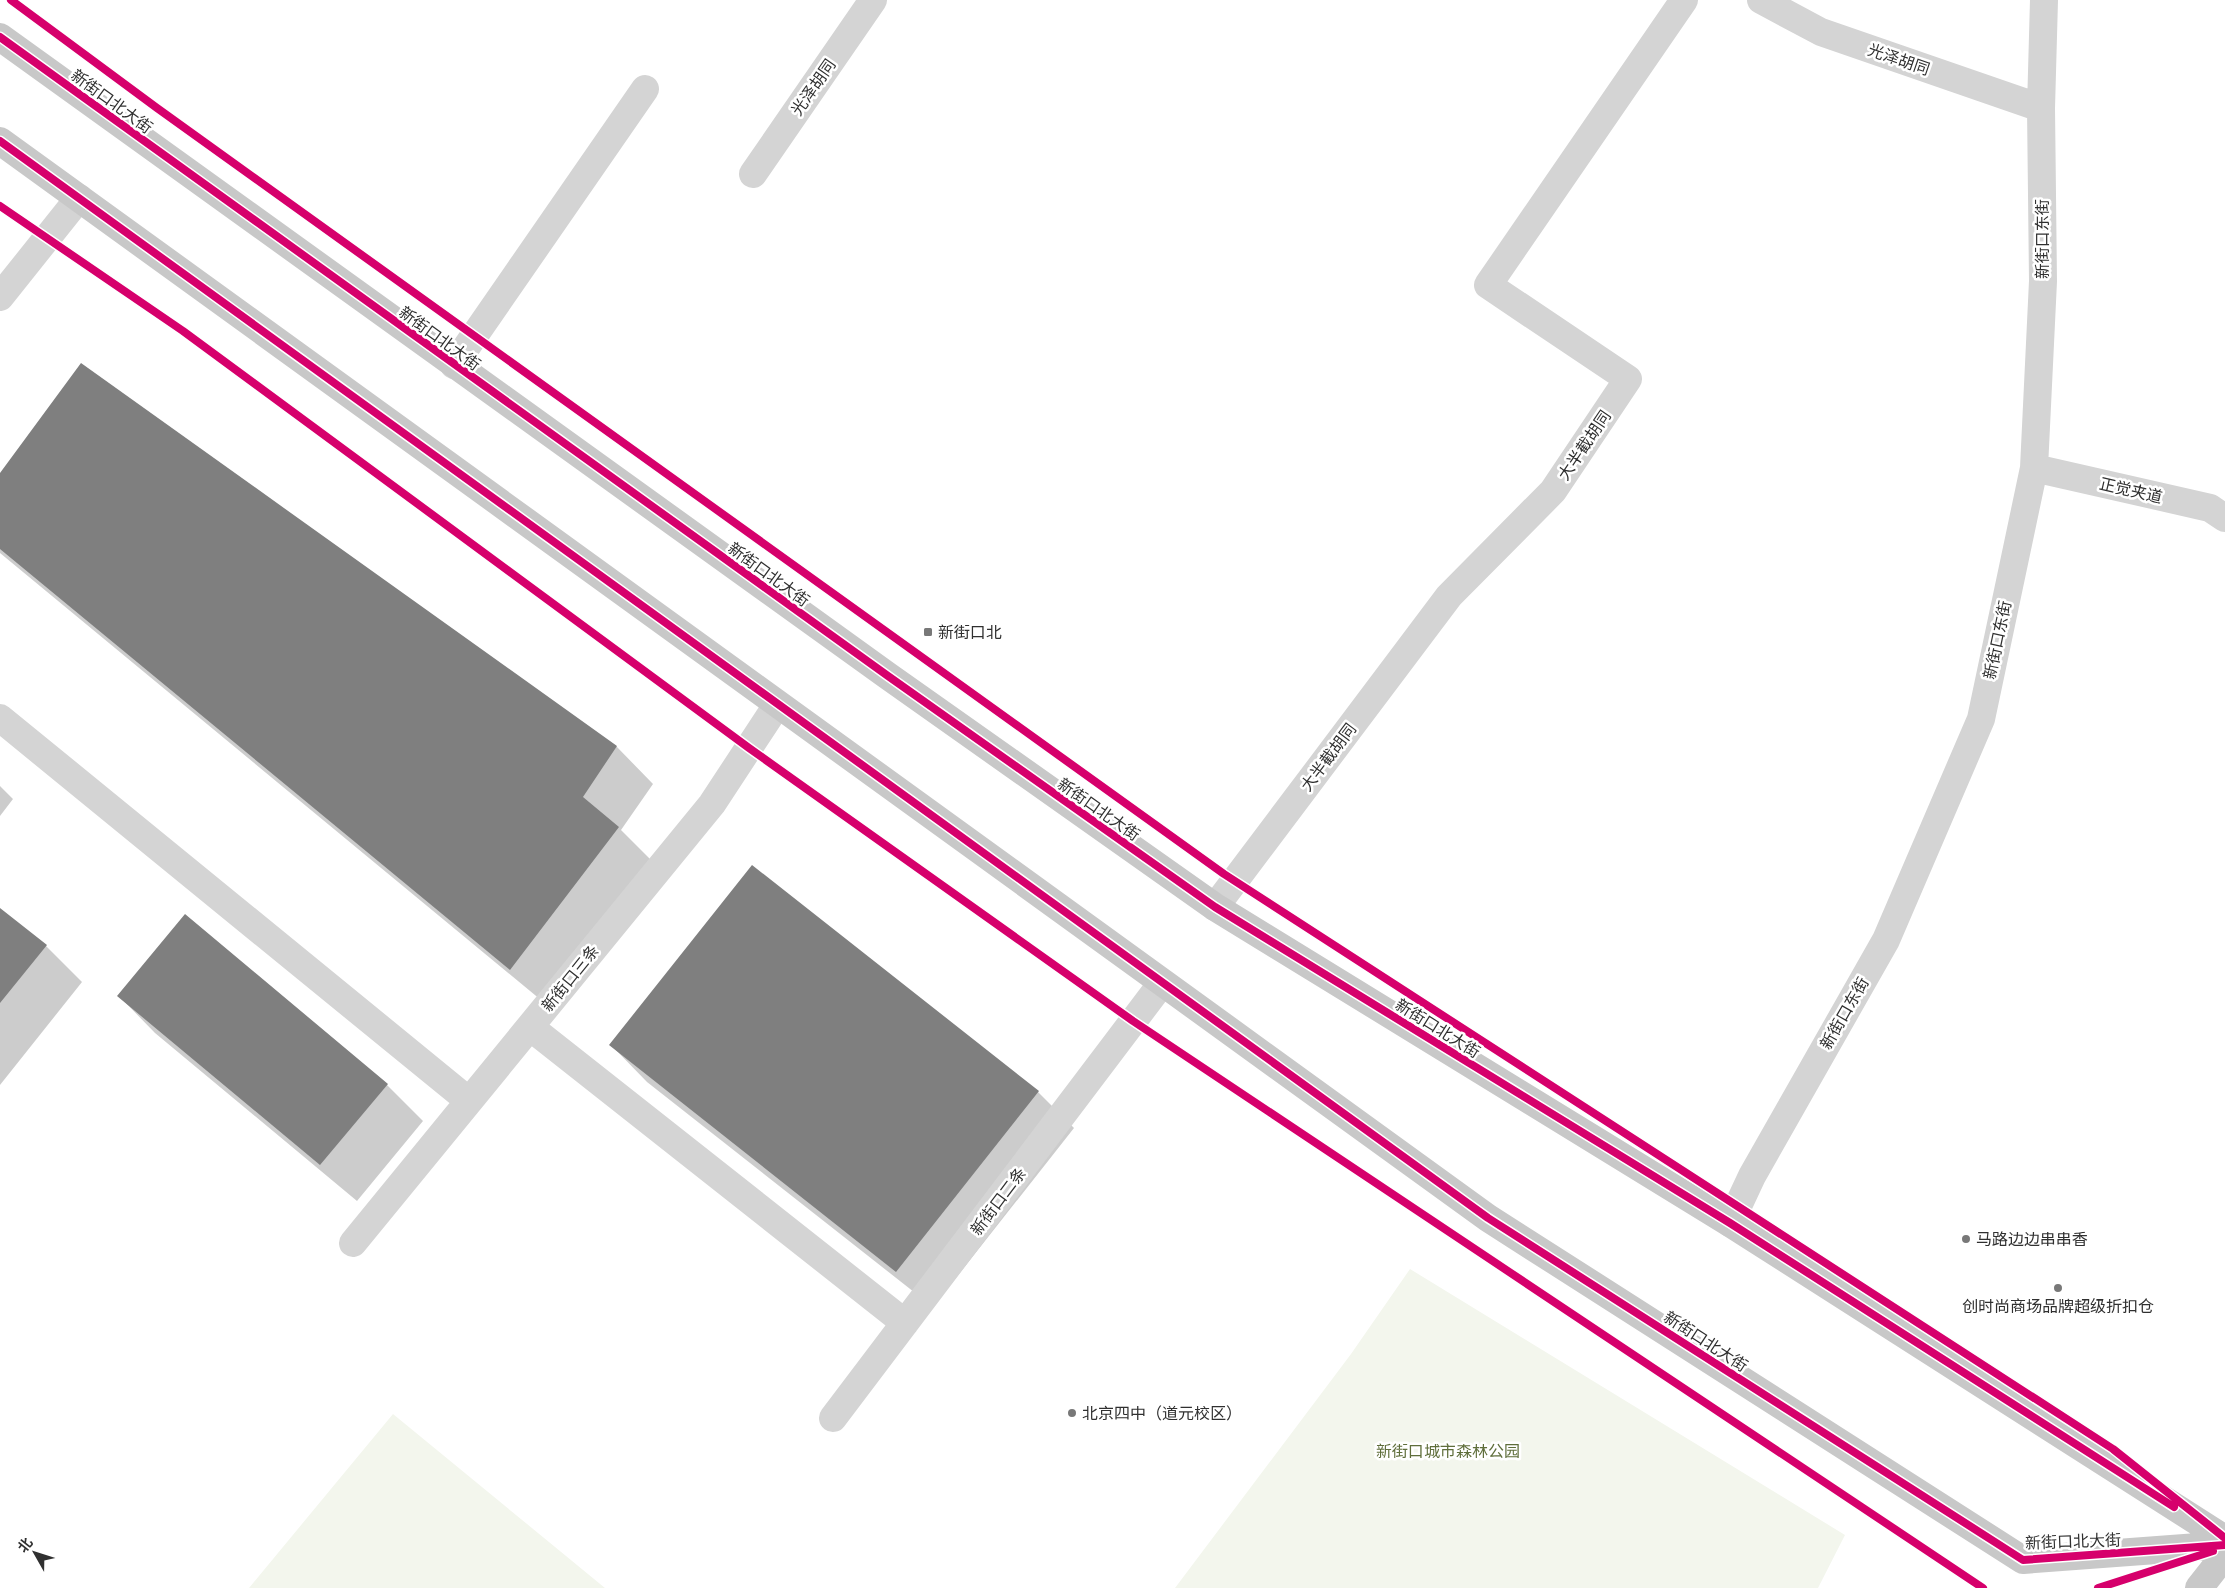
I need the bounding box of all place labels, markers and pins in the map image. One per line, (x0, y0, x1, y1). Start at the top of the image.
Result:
place label: 新街口北 (938, 622, 1002, 642)
marker: 新街口北 (922, 626, 934, 638)
place label: 马路边边串串香 (1976, 1229, 2088, 1249)
marker: 马路边边串串香 (1960, 1233, 1972, 1245)
marker: 创时尚商场品牌超级折扣仓 (2052, 1282, 2064, 1294)
place label: 创时尚商场品牌超级折扣仓 (1962, 1296, 2154, 1316)
place label: 北京四中（道元校区） (1082, 1403, 1242, 1423)
marker: 北京四中（道元校区） (1066, 1407, 1078, 1419)

